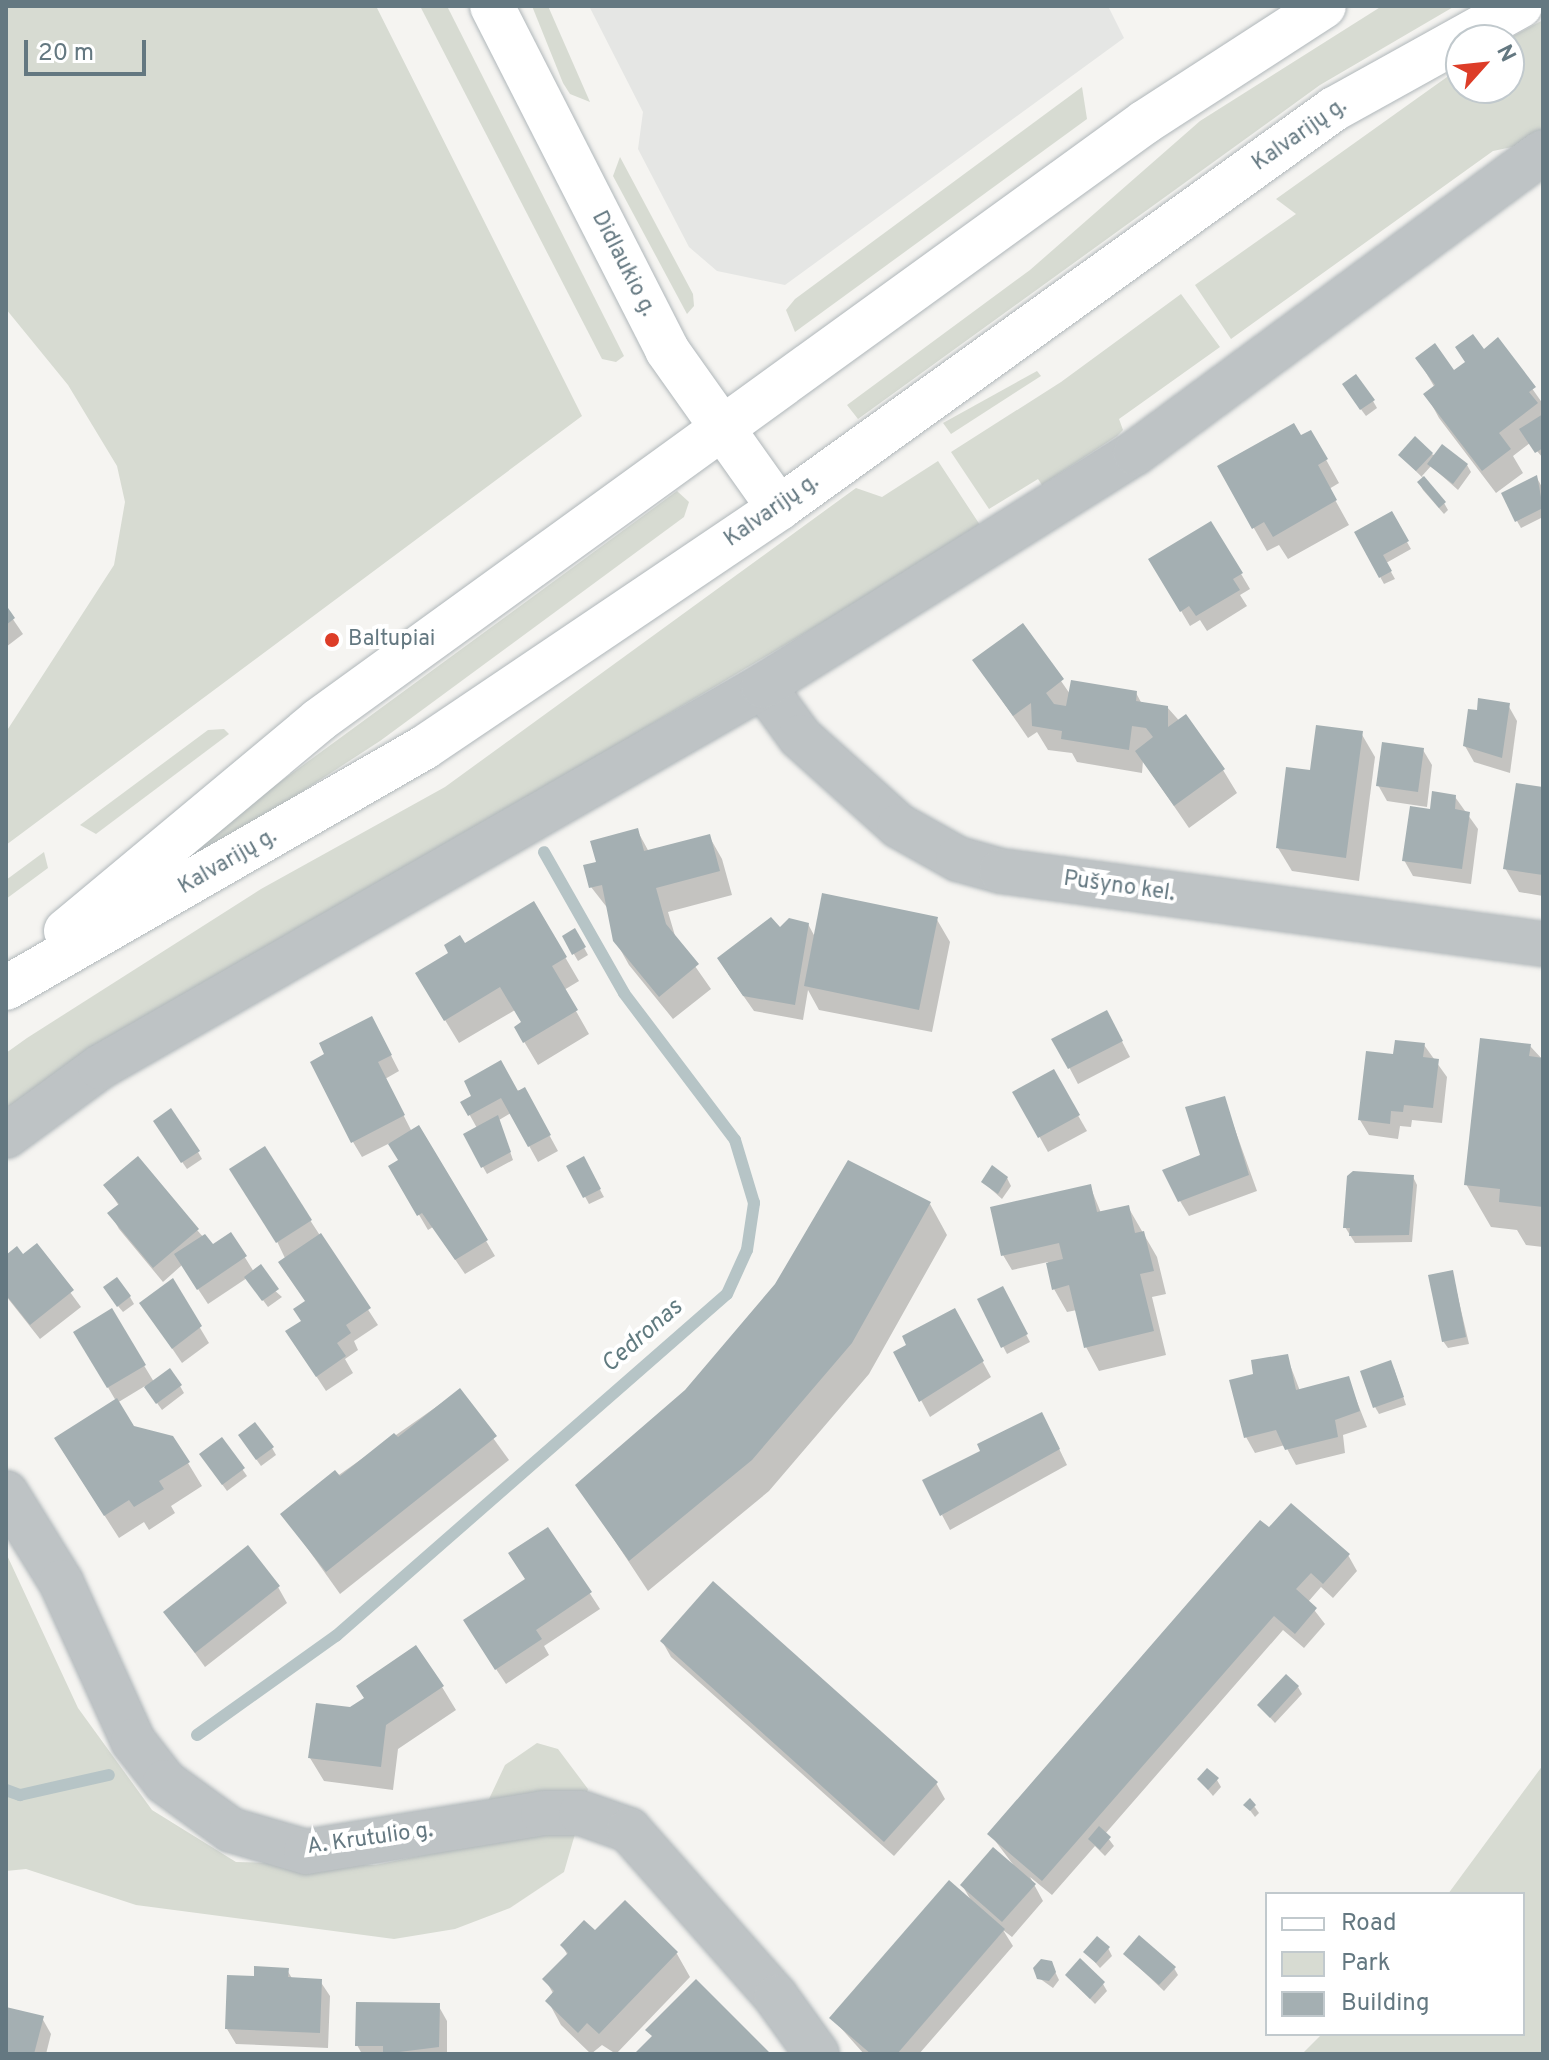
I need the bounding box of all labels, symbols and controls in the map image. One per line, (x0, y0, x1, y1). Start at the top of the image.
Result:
scale bar (28, 24, 150, 74)
north arrow (1445, 24, 1525, 104)
text: 20 m (38, 39, 94, 69)
text: N (1489, 41, 1521, 67)
street label: Kalvarijų g. (1248, 93, 1352, 177)
street label: Didlaukio g. (585, 207, 661, 321)
street label: Kalvarijų g. (720, 469, 824, 553)
place label: Baltupiai (348, 627, 435, 653)
marker: Baltupiai (323, 631, 341, 649)
street label: Kalvarijų g. (174, 823, 282, 901)
street label: Pušyno kel. (1062, 866, 1176, 908)
water label: Cedronas (597, 1294, 689, 1380)
street label: A. Krutulio g. (306, 1817, 434, 1861)
legend (1265, 1892, 1525, 2036)
text: Road (1341, 1909, 1397, 1939)
text: Park (1341, 1949, 1391, 1979)
text: Building (1341, 1989, 1430, 2019)

